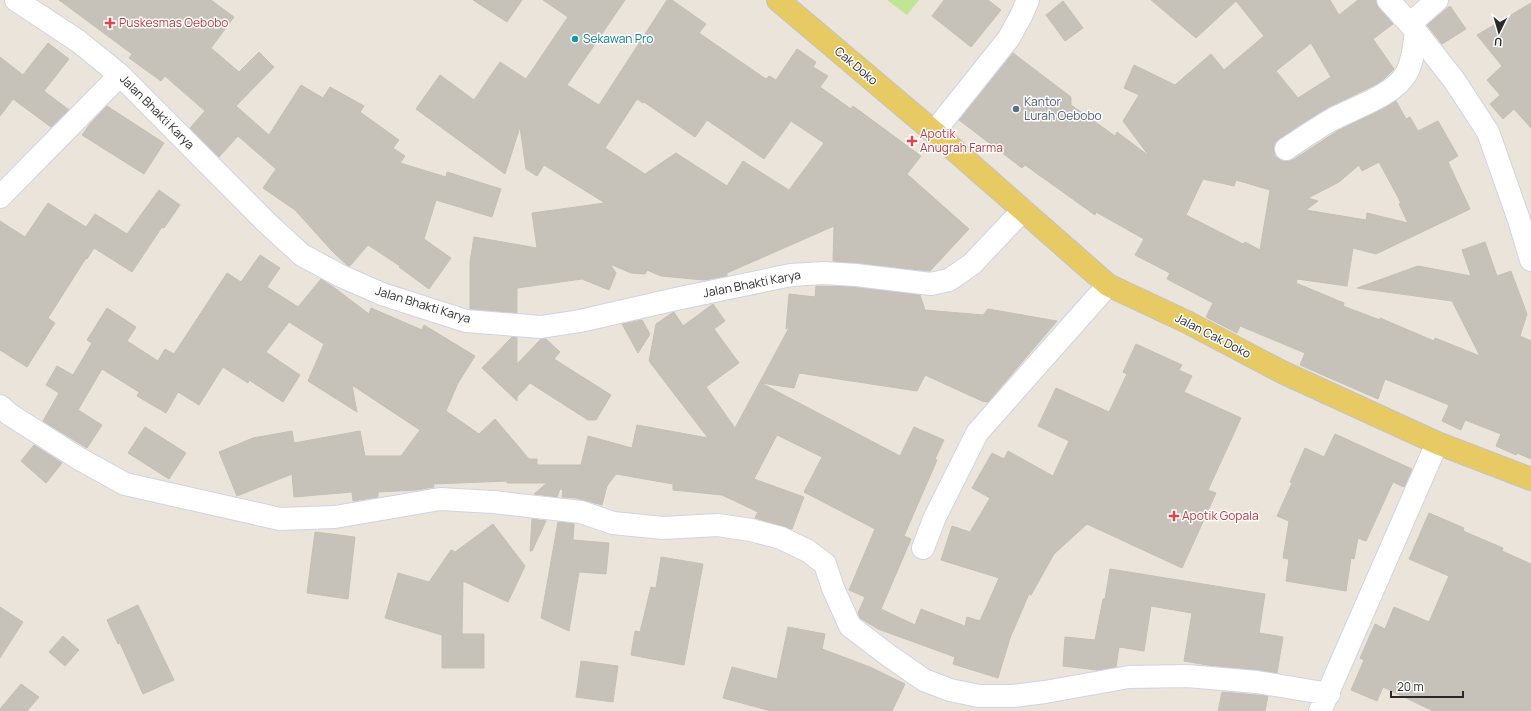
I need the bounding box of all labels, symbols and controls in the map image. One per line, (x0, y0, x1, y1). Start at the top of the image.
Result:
north arrow (1479, 12, 1519, 52)
place label: Puskesmas Oebobo (119, 14, 228, 31)
marker: Puskesmas Oebobo (104, 17, 116, 29)
place label: Sekawan Pro (583, 30, 653, 47)
marker: Sekawan Pro (570, 34, 580, 44)
text: U (1493, 35, 1503, 50)
street label: Cak Doko (831, 42, 882, 89)
street label: Jalan Bhakti Karya (116, 71, 198, 153)
place label: Kantor Lurah Oebobo (1024, 93, 1102, 124)
marker: Kantor Lurah Oebobo (1011, 104, 1021, 114)
place label: Apotik Anugrah Farma (920, 125, 1003, 156)
marker: Apotik Anugrah Farma (907, 136, 917, 146)
street label: Jalan Bhakti Karya (702, 266, 802, 301)
street label: Jalan Bhakti Karya (373, 282, 473, 327)
street label: Jalan Cak Doko (1172, 309, 1254, 362)
place label: Apotik Gopala (1182, 507, 1259, 524)
marker: Apotik Gopala (1169, 511, 1179, 521)
scale bar (1391, 673, 1463, 699)
text: 20 m (1397, 678, 1424, 695)

